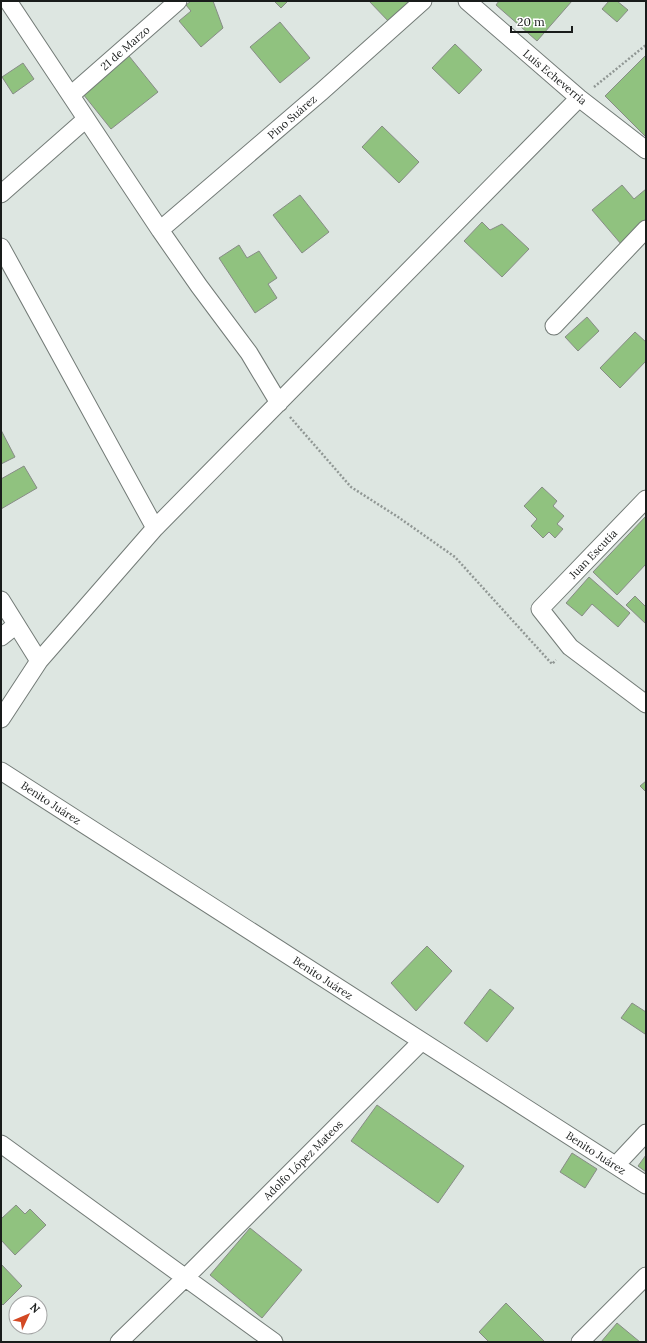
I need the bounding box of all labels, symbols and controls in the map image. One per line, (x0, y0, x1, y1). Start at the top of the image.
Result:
scale bar (511, 8, 572, 34)
text: 20 m (517, 14, 545, 29)
street label: 21 de Marzo (97, 23, 153, 73)
street label: Luis Echeverría (520, 46, 590, 108)
street label: Pino Suárez (265, 92, 320, 142)
street label: Juan Escutia (565, 526, 620, 582)
street label: Benito Juárez (18, 778, 84, 828)
street label: Benito Juárez (290, 953, 356, 1003)
street label: Adolfo López Mateos (259, 1117, 346, 1204)
street label: Benito Juárez (563, 1128, 629, 1178)
north arrow (8, 1295, 48, 1335)
text: N (27, 1300, 44, 1316)

